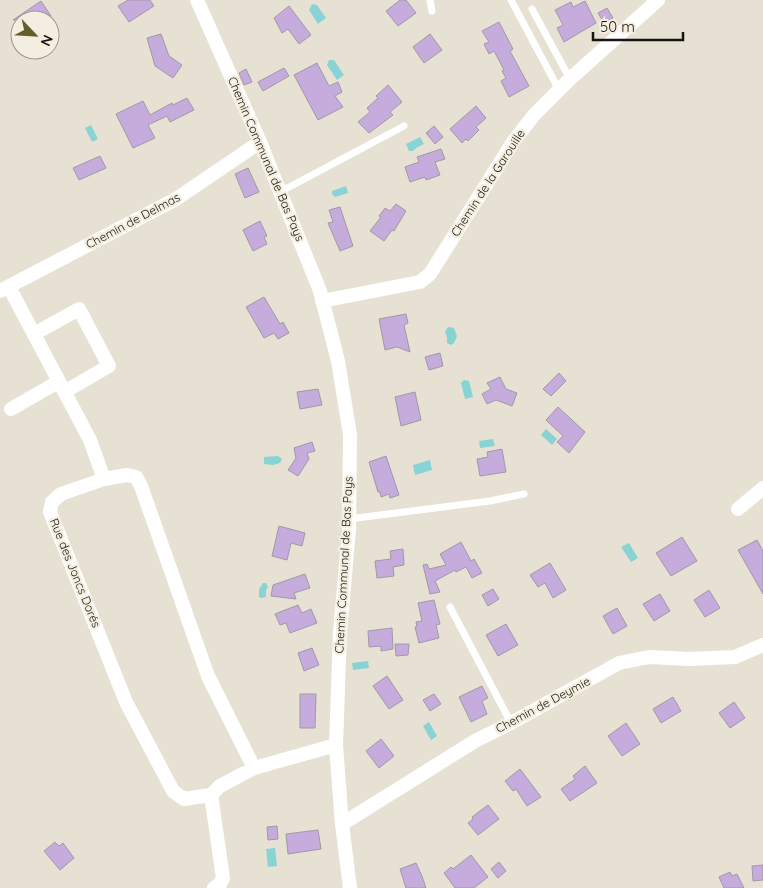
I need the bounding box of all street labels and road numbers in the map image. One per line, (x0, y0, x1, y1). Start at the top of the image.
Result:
street label: Chemin Communal de Bas Pays (225, 74, 308, 244)
street label: Chemin de la Garouille (447, 126, 528, 239)
street label: Chemin de Delmas (83, 189, 183, 252)
street label: Chemin Communal de Bas Pays (331, 476, 356, 654)
street label: Rue des Joncs Dorés (47, 516, 104, 630)
street label: Chemin de Deymie (493, 673, 593, 736)

